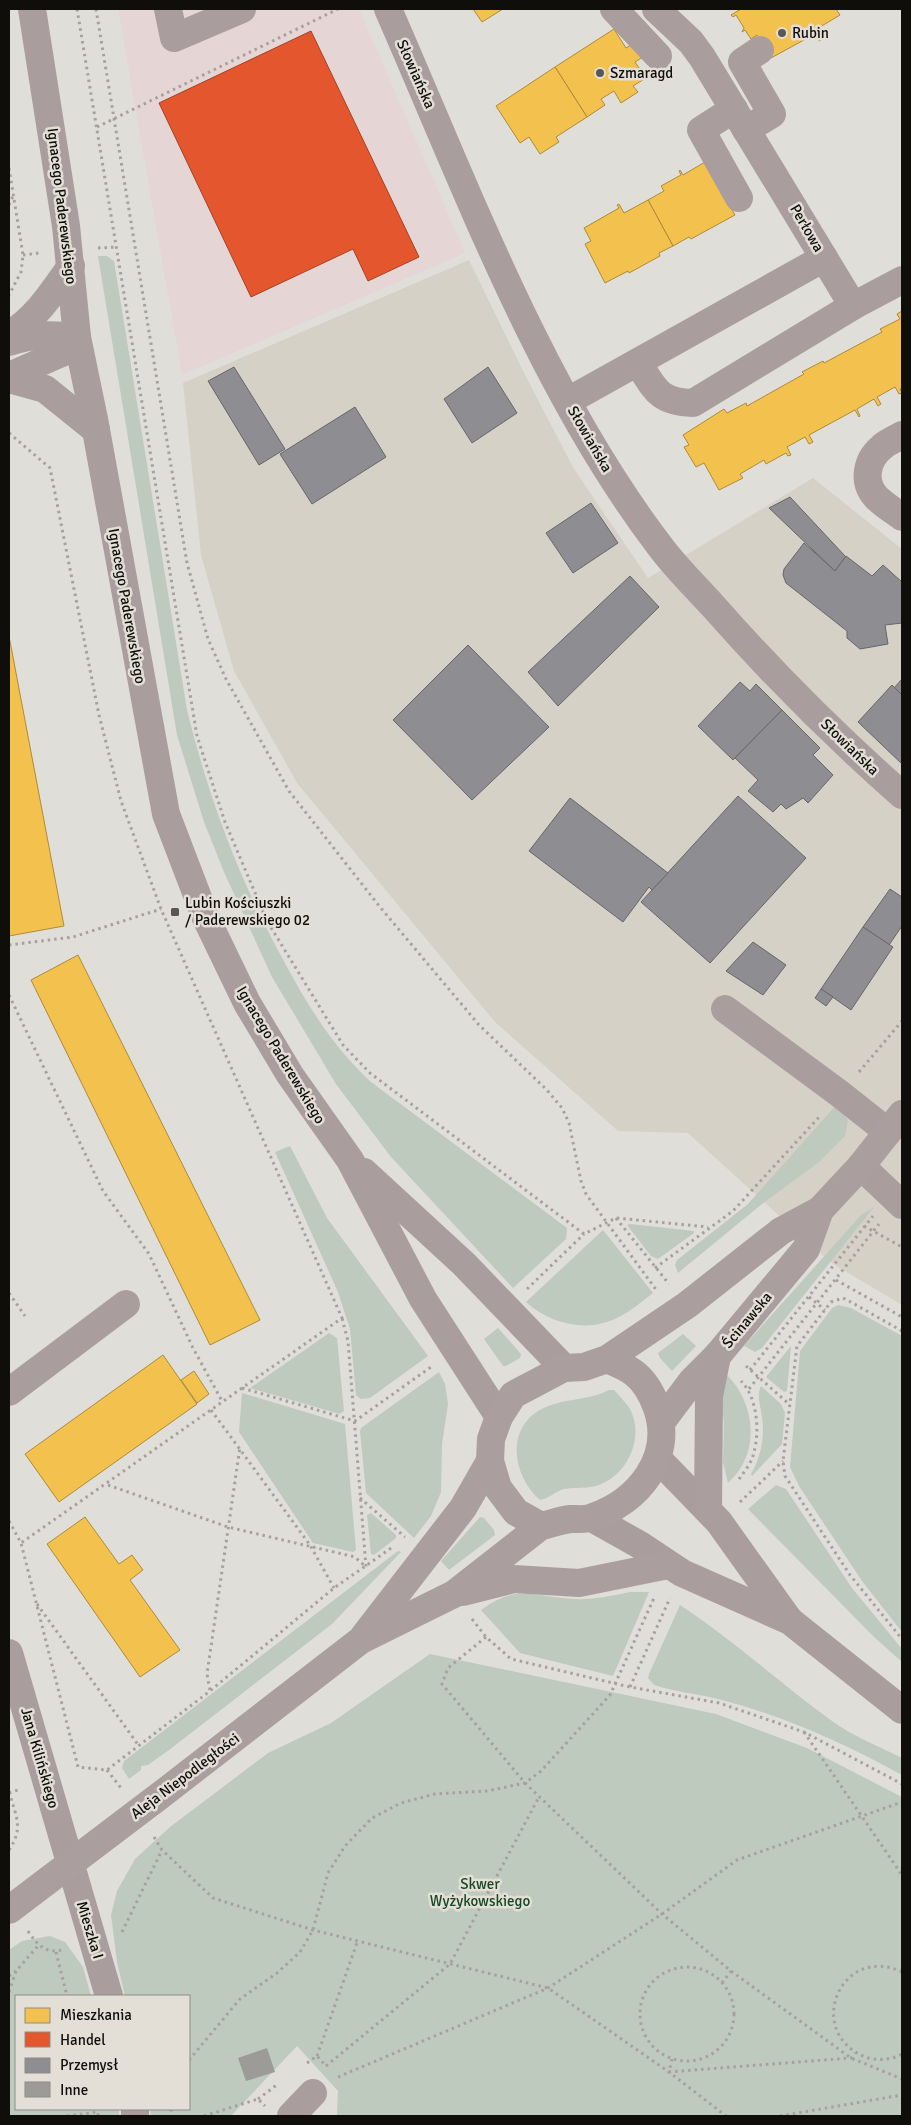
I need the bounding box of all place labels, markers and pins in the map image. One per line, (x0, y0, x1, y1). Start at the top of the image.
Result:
place label: Rubin (792, 24, 829, 42)
marker: Rubin (776, 27, 788, 39)
place label: Szmaragd (610, 64, 673, 82)
marker: Szmaragd (594, 67, 606, 79)
place label: Lubin Kościuszki / Paderewskiego 02 (185, 894, 310, 929)
marker: Lubin Kościuszki / Paderewskiego 02 (169, 906, 181, 918)

